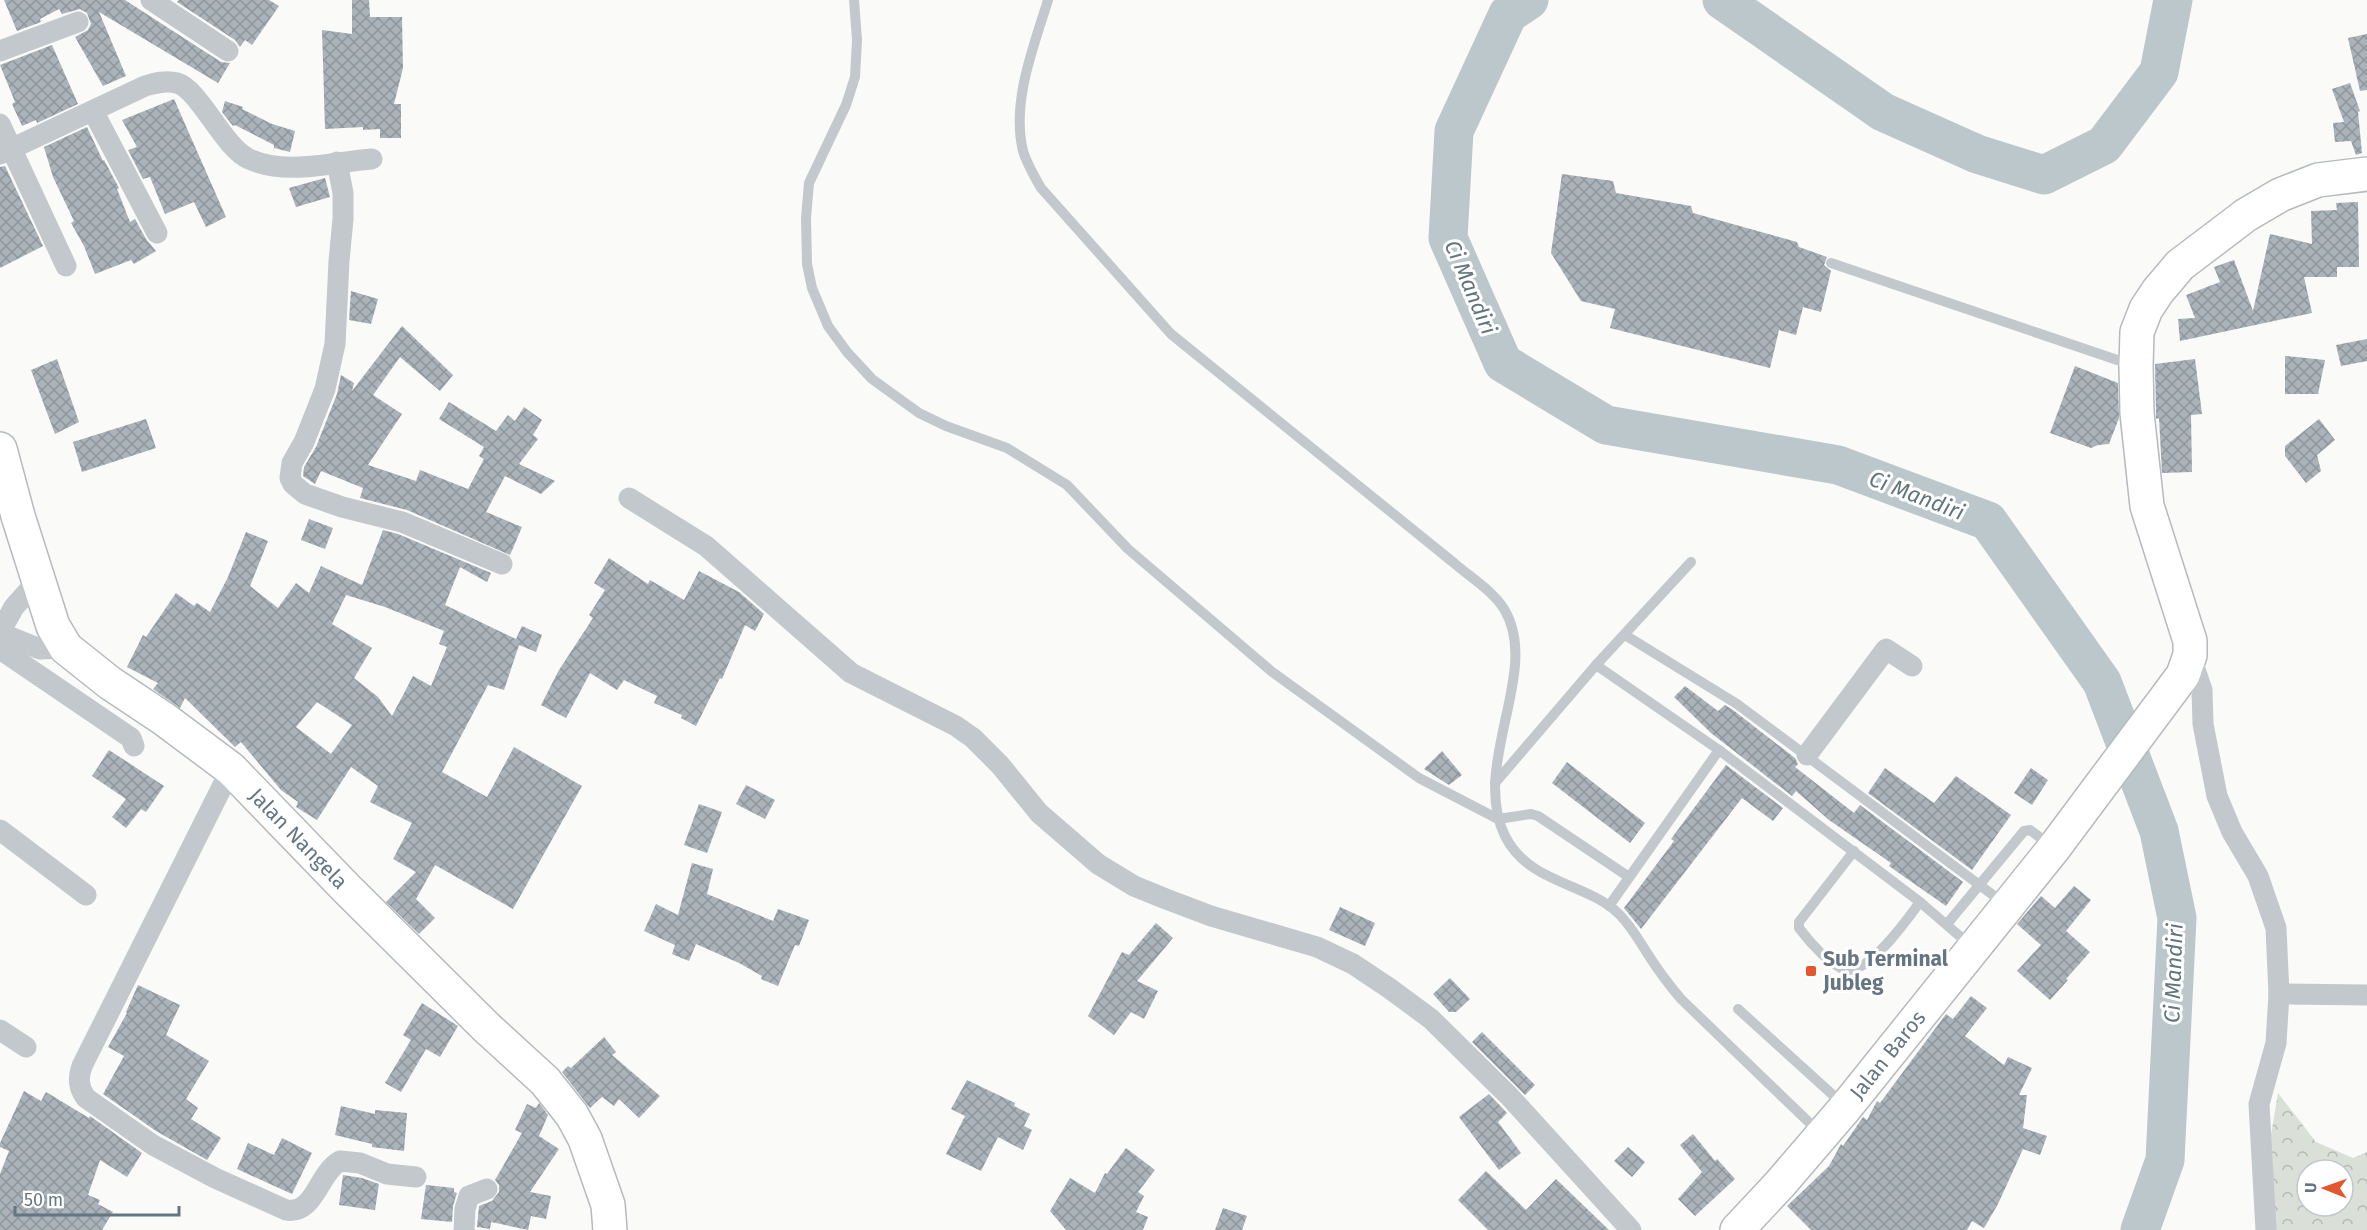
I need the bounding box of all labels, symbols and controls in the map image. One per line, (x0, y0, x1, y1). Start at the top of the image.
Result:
water label: Ci Mandiri (1439, 236, 1502, 338)
water label: Ci Mandiri (1865, 465, 1968, 526)
street label: Jalan Nangela (244, 783, 353, 895)
water label: Ci Mandiri (2158, 923, 2189, 1023)
place label: Sub Terminal Jubleg (1822, 946, 1949, 996)
marker: Sub Terminal Jubleg (1804, 964, 1818, 978)
street label: Jalan Baros (1844, 1005, 1931, 1105)
north arrow (2295, 1158, 2355, 1218)
scale bar (15, 1179, 178, 1217)
text: U (2301, 1182, 2320, 1193)
text: 50 m (24, 1189, 63, 1211)

